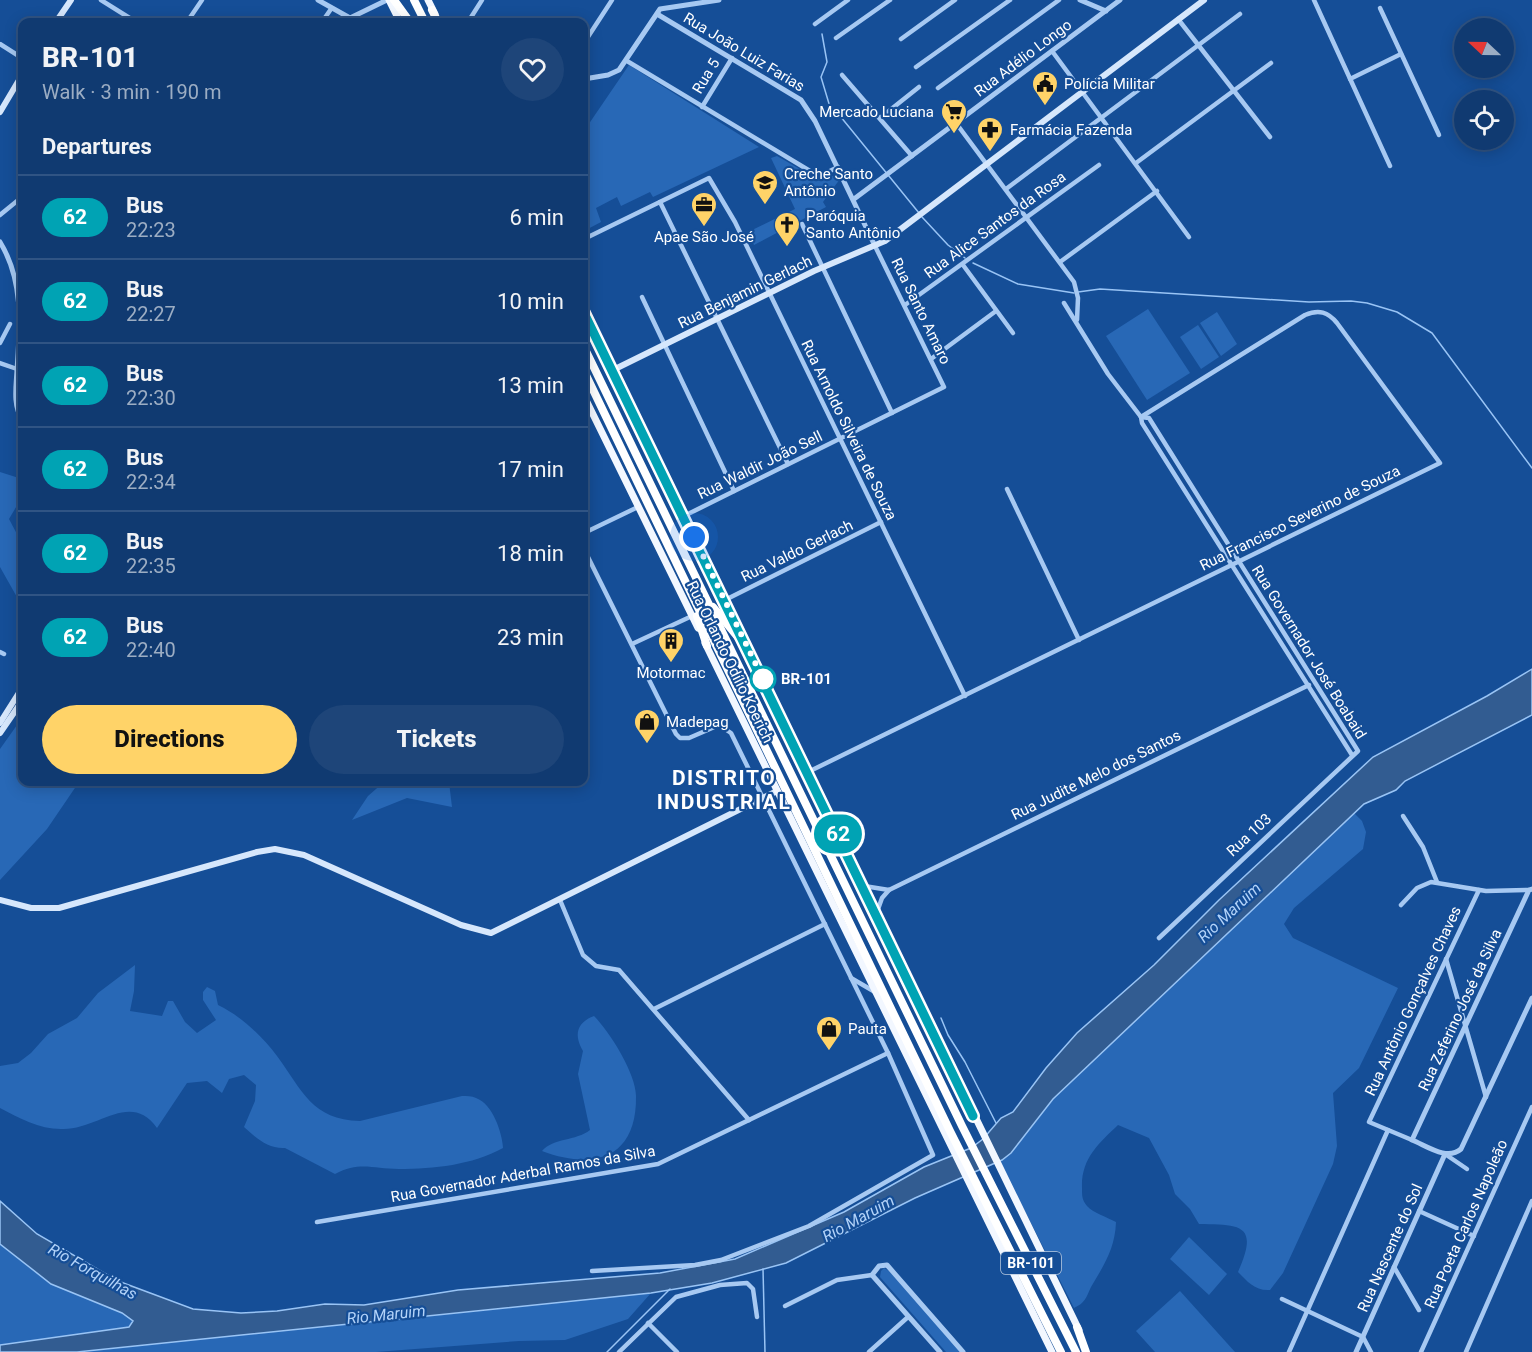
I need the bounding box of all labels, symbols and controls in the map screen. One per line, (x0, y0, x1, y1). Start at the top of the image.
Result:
street label: Rua João Luiz Farias (680, 9, 808, 95)
street label: Rua Adélio Longo (971, 16, 1075, 100)
north arrow (1454, 18, 1514, 78)
map controls (1454, 18, 1514, 150)
button: heart (501, 38, 564, 101)
text: BR-101 (42, 41, 138, 74)
street label: Rua 5 (689, 55, 723, 97)
public building icon: Polícia Militar (1030, 69, 1060, 107)
place label: Polícia Militar (1064, 75, 1155, 93)
text: Walk · 3 min · 190 m (42, 80, 221, 104)
button: locate (1454, 90, 1514, 150)
supermarket icon: Mercado Luciana (939, 97, 969, 135)
place label: Mercado Luciana (819, 103, 934, 121)
pharmacy icon: Farmácia Fazenda (975, 115, 1005, 153)
place label: Farmácia Fazenda (1010, 121, 1132, 139)
text: Departures (42, 134, 152, 159)
place label: Creche Santo Antônio (784, 165, 873, 200)
school or university icon: Creche Santo Antônio (750, 168, 780, 206)
street label: Rua Alice Santos da Rosa (921, 168, 1069, 282)
office icon: Apae São José (689, 190, 719, 228)
text: Bus (126, 193, 164, 218)
text: 62 (63, 205, 87, 229)
text: 6 min (509, 205, 564, 230)
place label: Paróquia Santo Antônio (806, 207, 900, 242)
church icon: Paróquia Santo Antônio (772, 210, 802, 248)
text: 22:23 (126, 218, 176, 242)
place label: Apae São José (654, 228, 754, 246)
street label: Rua Benjamin Gerlach (675, 252, 815, 332)
street label: Rua Santo Amaro (887, 255, 955, 367)
text: Bus (126, 277, 164, 302)
text: 62 (63, 289, 87, 313)
text: 10 min (497, 289, 564, 314)
text: 22:27 (126, 302, 176, 326)
street label: Rua Arnoldo Silveira de Souza (797, 337, 901, 523)
text: Bus (126, 361, 164, 386)
text: 62 (63, 373, 87, 397)
text: 13 min (497, 373, 564, 398)
text: 22:30 (126, 386, 176, 410)
street label: Rua Waldir João Sell (695, 427, 825, 503)
text: Bus (126, 445, 164, 470)
text: 62 (63, 457, 87, 481)
text: 17 min (497, 457, 564, 482)
street label: Rua Francisco Severino de Souza (1197, 462, 1403, 574)
text: 22:34 (126, 470, 176, 494)
street label: Rua Valdo Gerlach (738, 516, 856, 586)
your location (679, 522, 709, 552)
text: Bus (126, 529, 164, 554)
text: 62 (63, 541, 87, 565)
text: 18 min (497, 541, 564, 566)
text: 22:35 (126, 554, 176, 578)
street label: Rua Governador José Boabaid (1248, 562, 1370, 742)
street label: Rua Orlando Odílio Koerich (683, 578, 777, 746)
text: Bus (126, 613, 164, 638)
text: 62 (63, 625, 87, 649)
text: 23 min (497, 625, 564, 650)
building icon: Motormac (656, 626, 686, 664)
text: 22:40 (126, 638, 176, 662)
place label: Motormac (636, 664, 706, 682)
marker: BR-101 (750, 666, 776, 692)
place label: BR-101 (781, 670, 832, 688)
button: Directions (42, 705, 297, 774)
button: Tickets (309, 705, 564, 774)
shop icon: Madepag (632, 707, 662, 745)
place label: Madepag (666, 713, 729, 731)
street label: Rua Judite Melo dos Santos (1008, 726, 1184, 824)
district label: DISTRITO INDUSTRIAL (657, 766, 791, 814)
street label: Rua 103 (1223, 810, 1275, 860)
line badge: 62 (811, 814, 865, 854)
text: 62 (826, 822, 850, 846)
water label: Rio Maruim (1194, 878, 1265, 946)
street label: Rua Antônio Gonçalves Chaves (1361, 903, 1465, 1099)
street label: Rua Zeferino José da Silva (1415, 926, 1505, 1094)
shop icon: Pauta (814, 1014, 844, 1052)
place label: Pauta (848, 1020, 887, 1038)
street label: Rua Poeta Carlos Napoleão (1421, 1137, 1511, 1311)
street label: Rua Governador Aderbal Ramos da Silva (389, 1142, 657, 1206)
street label: Rua Nascente do Sol (1354, 1181, 1426, 1315)
water label: Rio Maruim (819, 1191, 898, 1246)
water label: Rio Forquilhas (45, 1239, 140, 1304)
road number: BR-101 (1001, 1252, 1061, 1274)
water label: Rio Maruim (346, 1301, 426, 1328)

